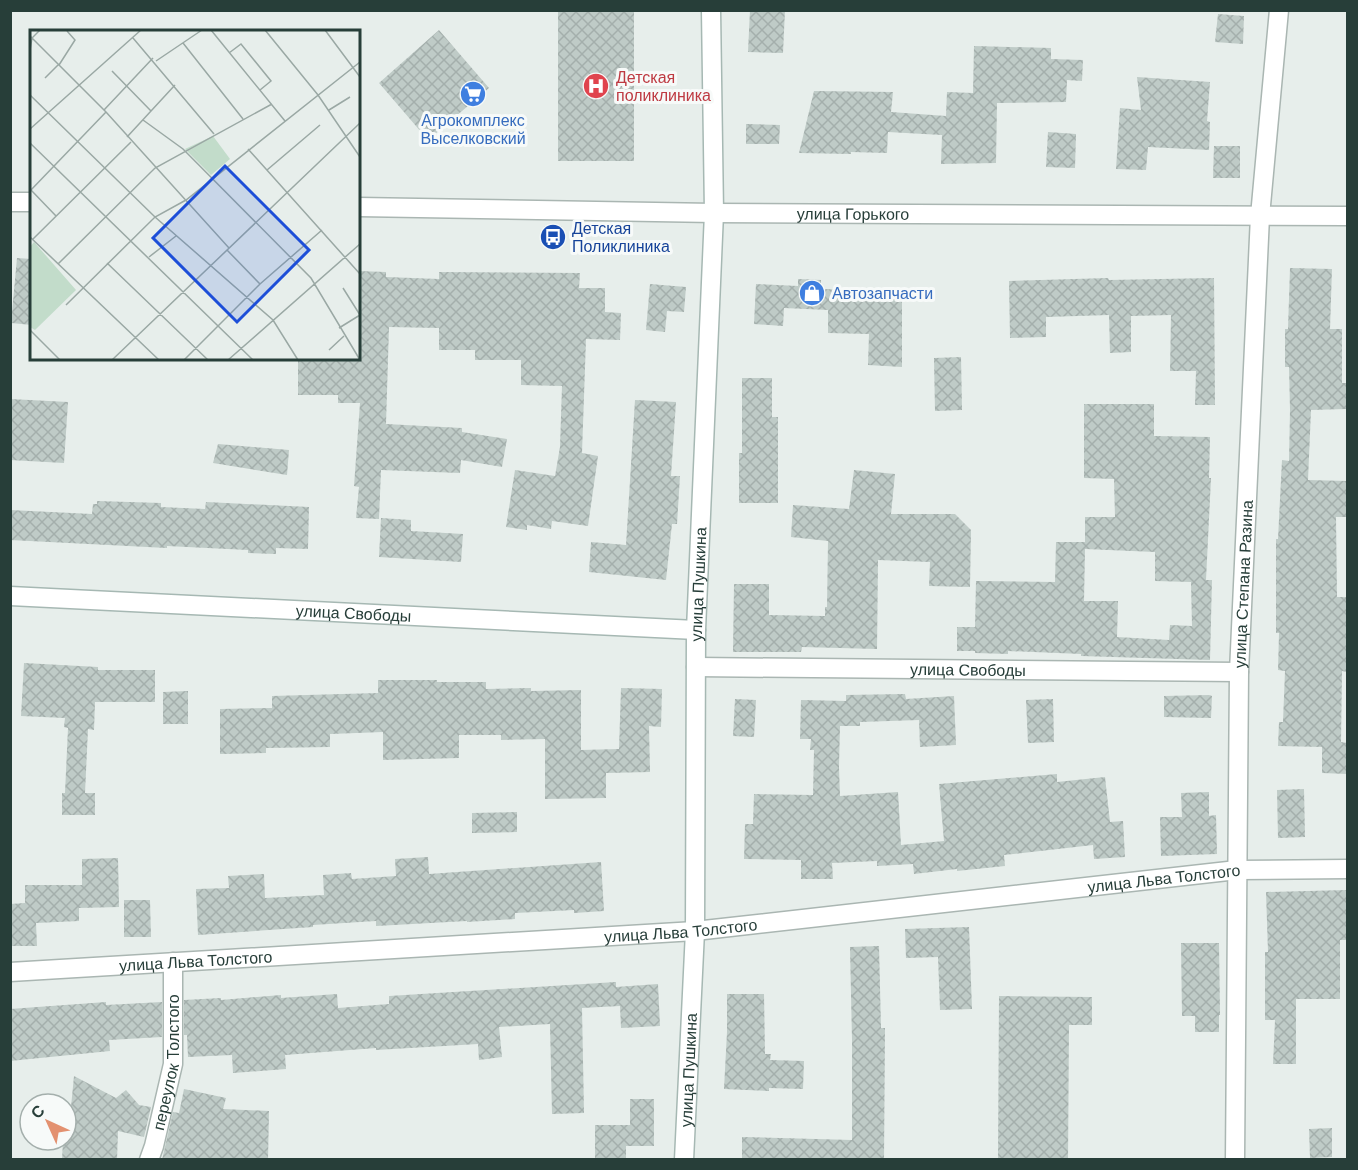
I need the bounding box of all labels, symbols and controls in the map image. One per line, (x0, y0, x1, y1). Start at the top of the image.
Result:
inset map (30, 30, 360, 360)
place label: Детская поликлиника (616, 67, 711, 106)
hospital icon: Детская поликлиника (581, 71, 611, 101)
supermarket icon: Агрокомплекс Выселковский (458, 79, 488, 109)
place label: Агрокомплекс Выселковский (420, 110, 526, 149)
street label: улица Горького (797, 203, 909, 225)
place label: Детская Поликлиника (572, 218, 670, 257)
bus stop icon: Детская Поликлиника (538, 222, 568, 252)
shop icon: Автозапчасти (797, 278, 827, 308)
place label: Автозапчасти (832, 283, 933, 304)
street label: улица Степана Разина (1229, 499, 1258, 669)
street label: улица Пушкина (686, 527, 711, 641)
street label: улица Свободы (295, 600, 412, 627)
street label: улица Свободы (910, 659, 1026, 681)
street label: улица Льва Толстого (1086, 860, 1241, 898)
street label: улица Льва Толстого (604, 914, 758, 947)
street label: улица Льва Толстого (118, 946, 273, 976)
street label: переулок Толстого (148, 994, 184, 1132)
street label: улица Пушкина (676, 1012, 702, 1128)
north arrow (18, 1092, 78, 1152)
text: С (26, 1100, 50, 1123)

